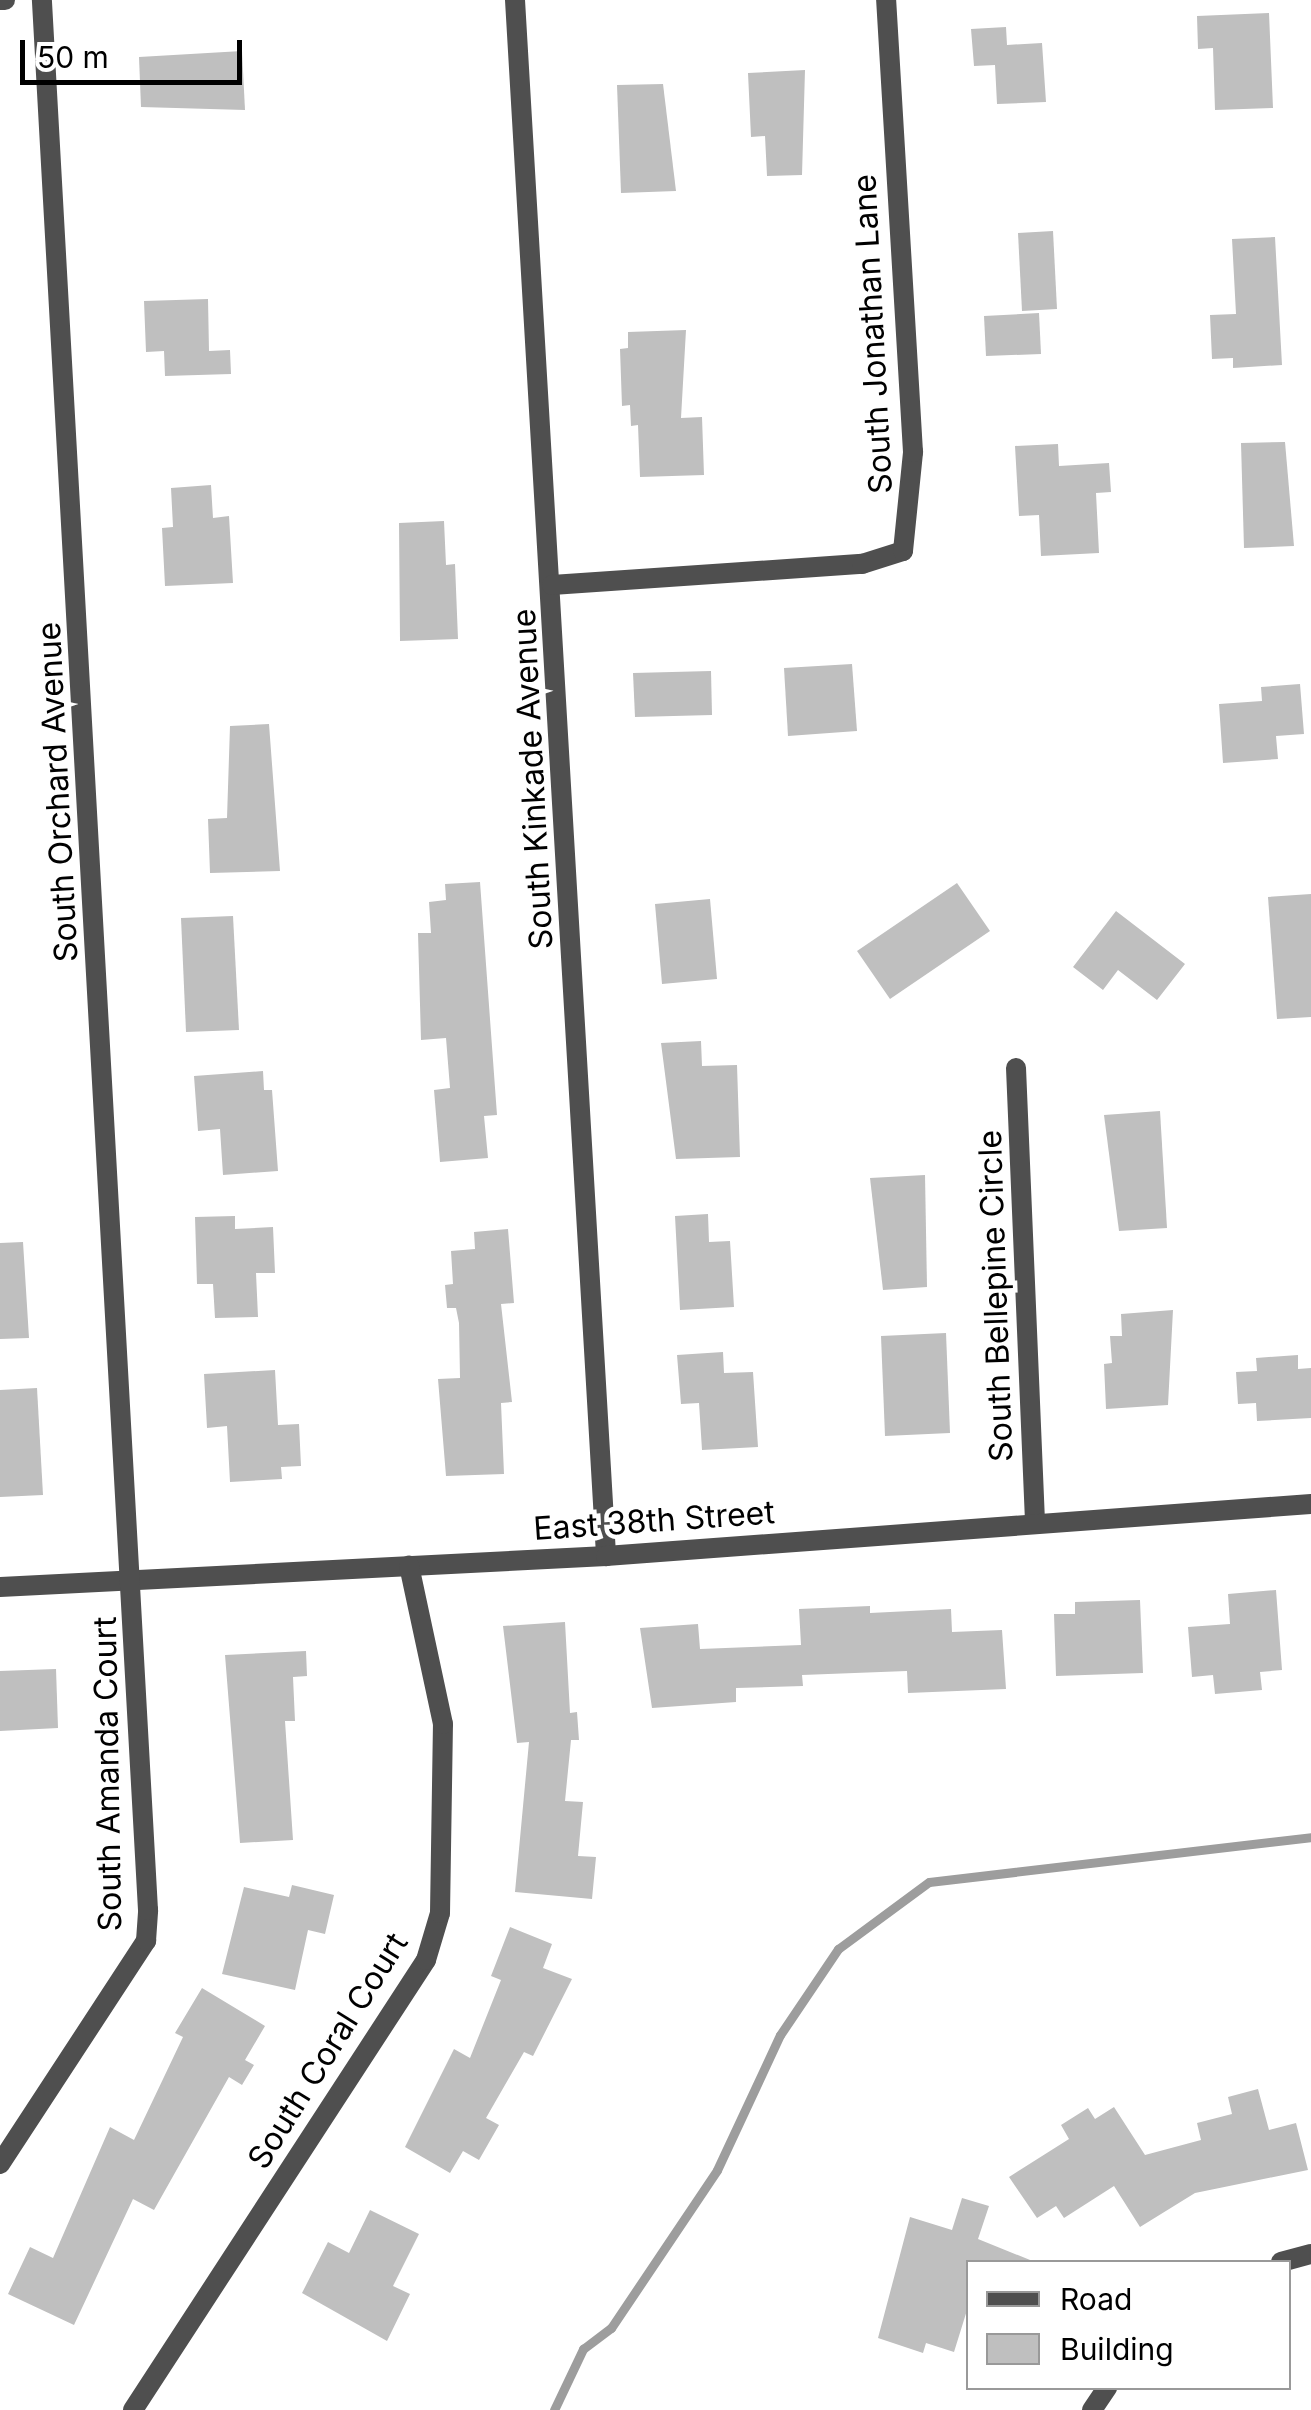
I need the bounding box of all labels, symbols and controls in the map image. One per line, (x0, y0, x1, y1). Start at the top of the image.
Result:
scale bar (25, 20, 248, 82)
text: 50 m (37, 39, 109, 75)
street label: South Jonathan Lane (845, 173, 901, 495)
street label: South Kinkade Avenue (505, 608, 561, 950)
street label: South Orchard Avenue (30, 621, 86, 963)
street label: South Bellepine Circle (971, 1129, 1021, 1463)
street label: East 38th Street (532, 1493, 776, 1549)
street label: South Amanda Court (86, 1616, 130, 1932)
street label: South Coral Court (240, 1926, 416, 2176)
legend (966, 2260, 1291, 2390)
text: Road (1060, 2281, 1132, 2317)
text: Building (1060, 2331, 1174, 2367)

